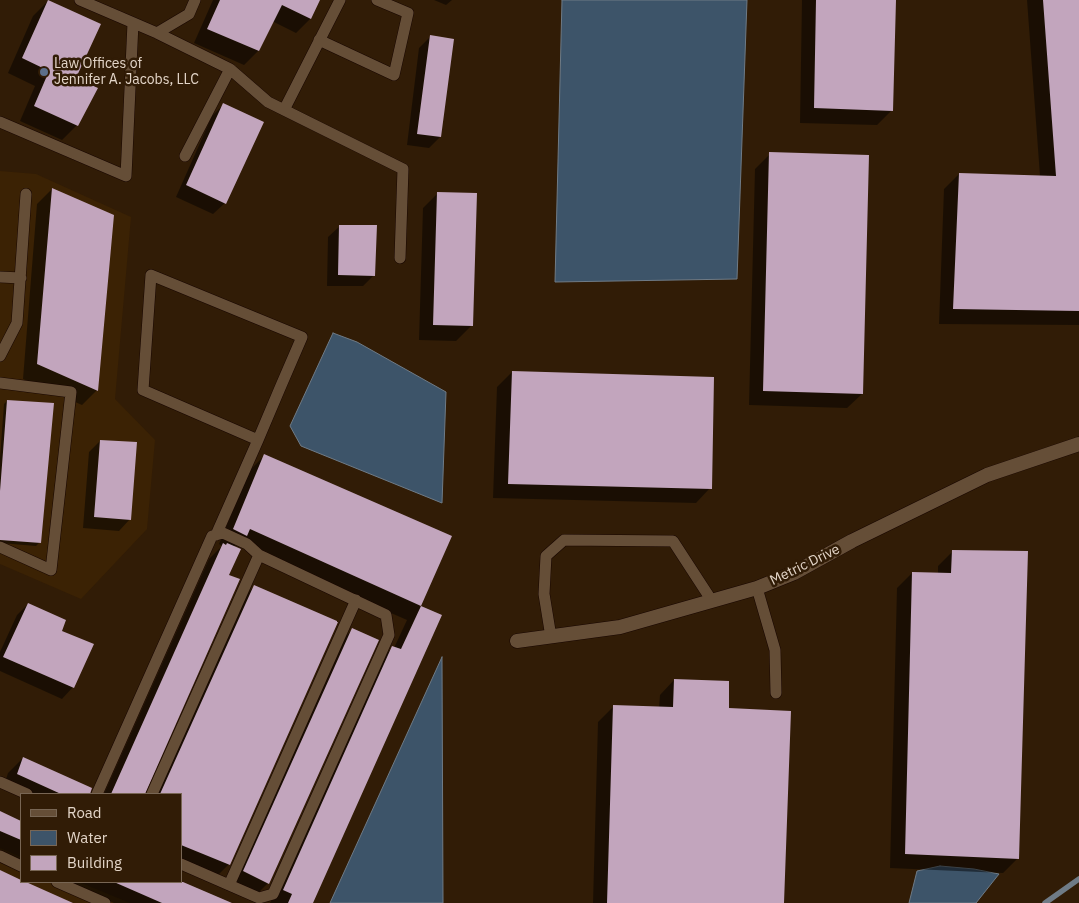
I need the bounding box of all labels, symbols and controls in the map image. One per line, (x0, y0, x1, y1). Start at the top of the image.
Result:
place label: Law Offices of Jennifer A. Jacobs, LLC (54, 56, 199, 88)
marker: Law Offices of Jennifer A. Jacobs, LLC (38, 66, 50, 78)
street label: Metric Drive (767, 541, 843, 589)
legend (20, 793, 182, 883)
text: Road (67, 803, 102, 822)
text: Water (67, 828, 107, 847)
text: Building (67, 853, 122, 872)

